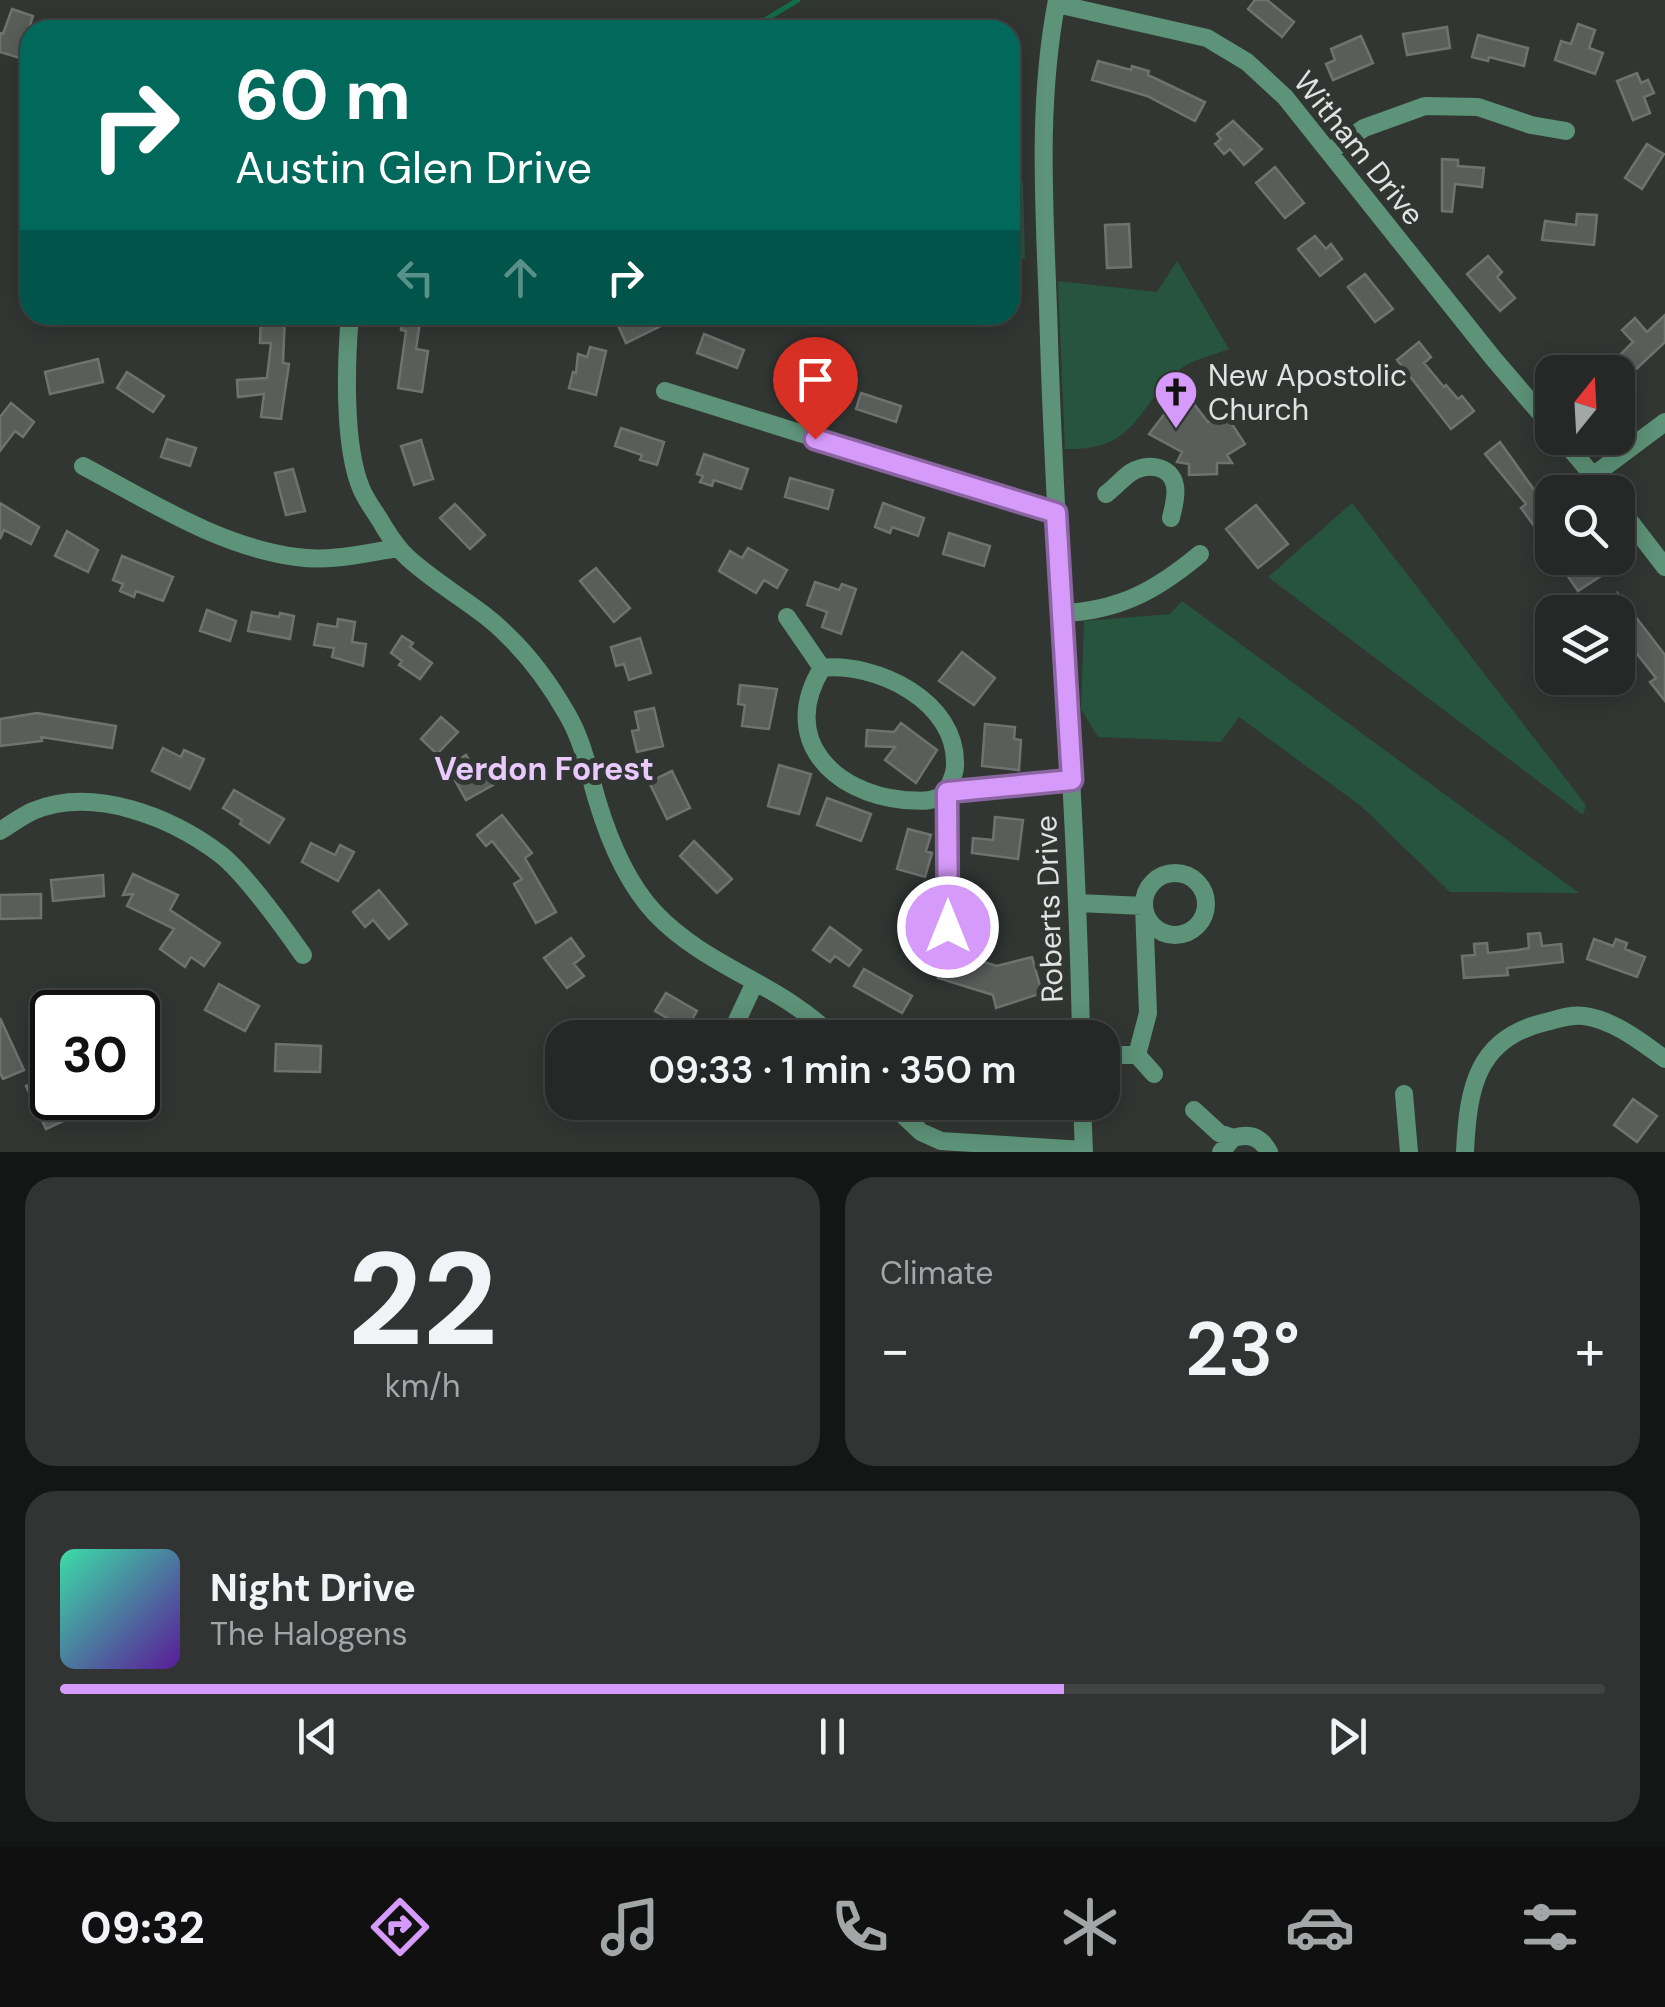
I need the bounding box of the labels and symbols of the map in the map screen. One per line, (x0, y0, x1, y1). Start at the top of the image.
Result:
street label: Witham Drive (1285, 63, 1433, 233)
pin (773, 337, 858, 440)
north arrow (1535, 355, 1635, 455)
place label: New Apostolic Church (1208, 356, 1407, 429)
church icon: New Apostolic Church (1153, 369, 1199, 430)
district label: Verdon Forest (434, 748, 654, 790)
street label: Roberts Drive (1026, 815, 1072, 1003)
position arrow (896, 875, 1000, 979)
speed limit sign: 30 (30, 990, 160, 1120)

